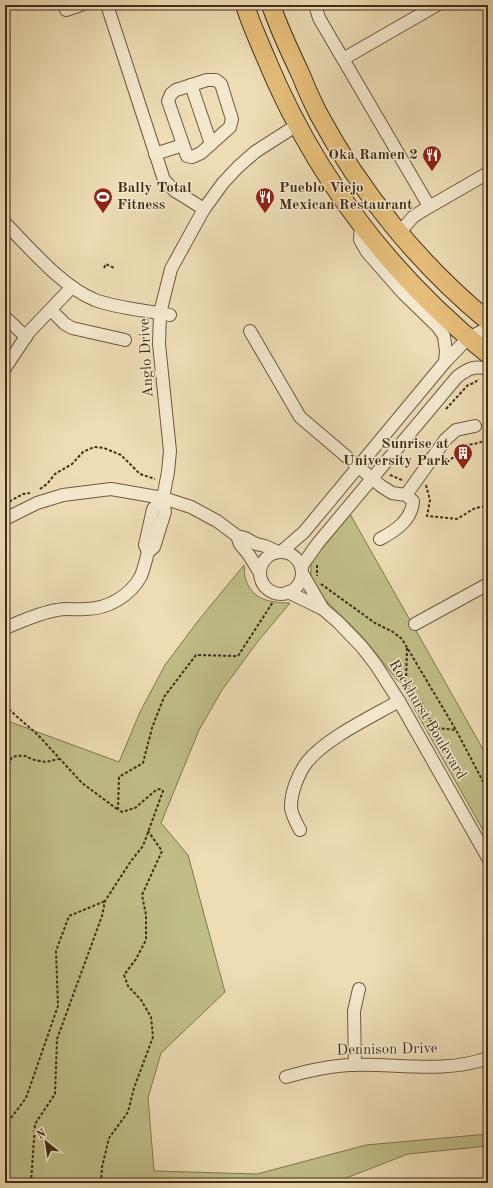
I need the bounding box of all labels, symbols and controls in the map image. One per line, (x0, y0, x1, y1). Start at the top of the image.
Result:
restaurant icon: Oka Ramen 2 (421, 144, 443, 172)
place label: Oka Ramen 2 (328, 148, 418, 163)
place label: Bally Total Fitness (117, 181, 192, 213)
place label: Pueblo Viejo Mexican Restaurant (279, 181, 413, 213)
sports icon: Bally Total Fitness (92, 186, 114, 214)
restaurant icon: Pueblo Viejo Mexican Restaurant (254, 186, 276, 214)
street label: Anglo Drive (137, 318, 157, 398)
place label: Sunrise at University Park (343, 437, 450, 469)
building icon: Sunrise at University Park (452, 442, 474, 470)
street label: Rockhurst Boulevard (385, 658, 469, 782)
street label: Dennison Drive (336, 1042, 438, 1058)
north arrow (26, 1122, 66, 1162)
text: N (35, 1127, 49, 1142)

